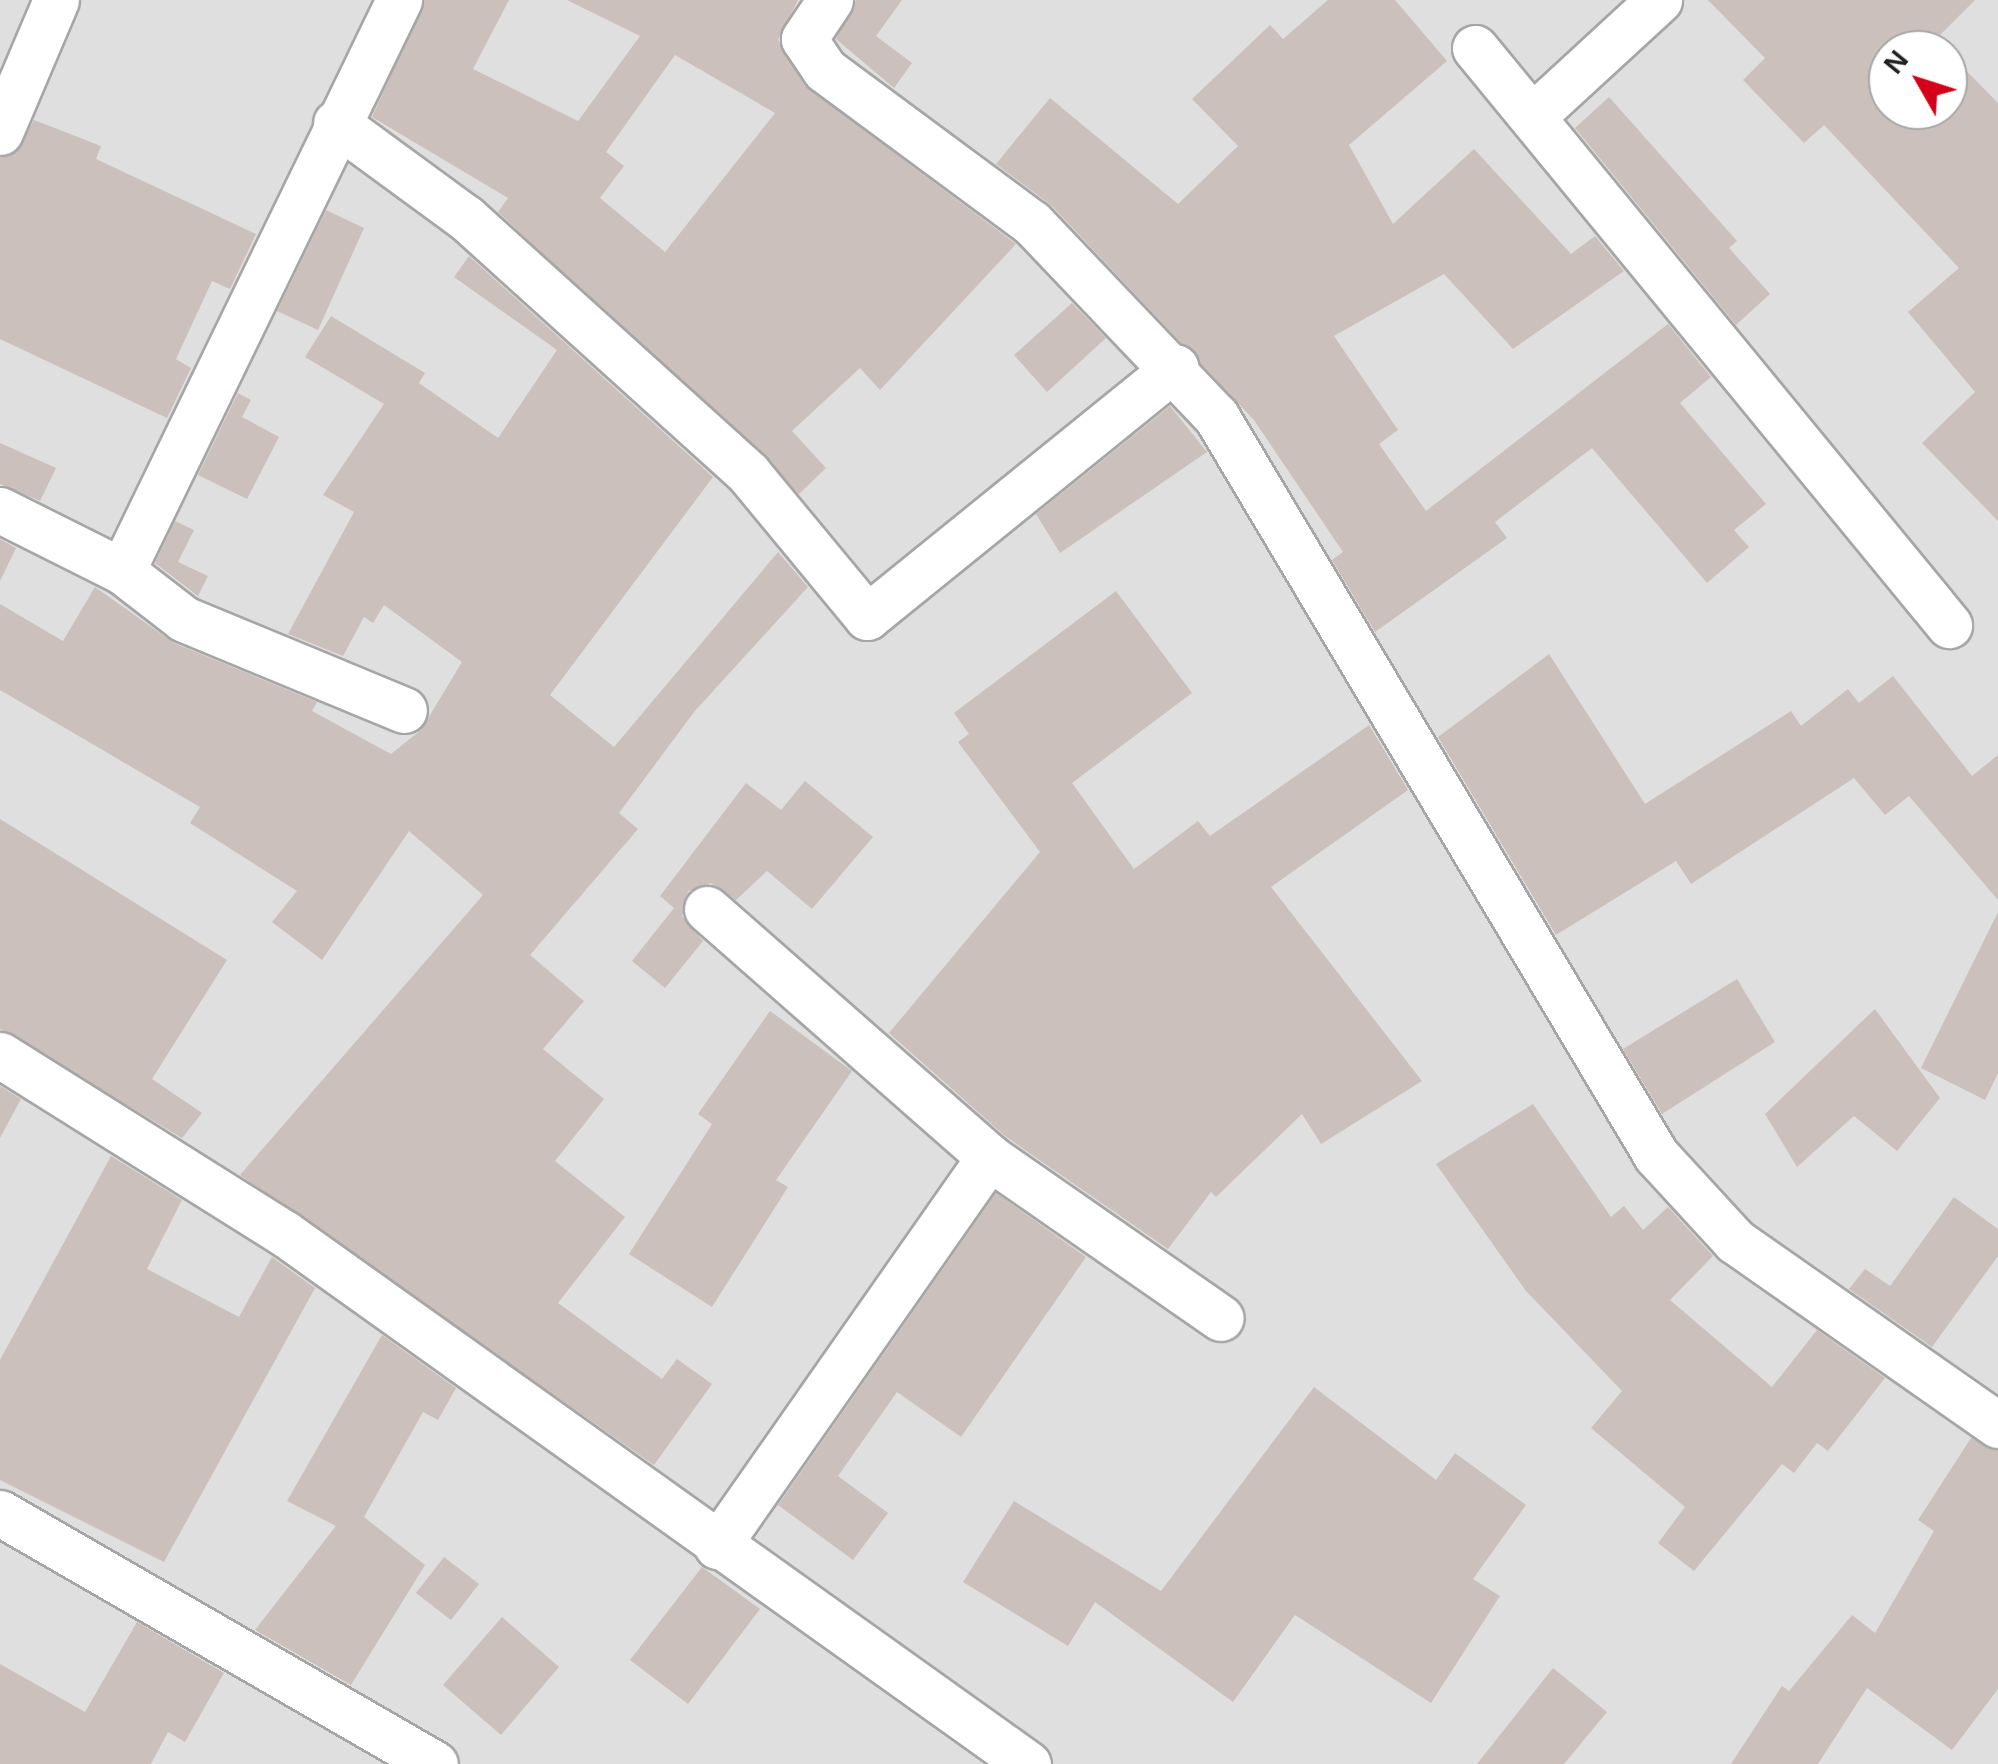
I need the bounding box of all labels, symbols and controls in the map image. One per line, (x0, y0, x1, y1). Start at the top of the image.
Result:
north arrow (1868, 30, 1968, 130)
text: N (1877, 44, 1914, 80)

